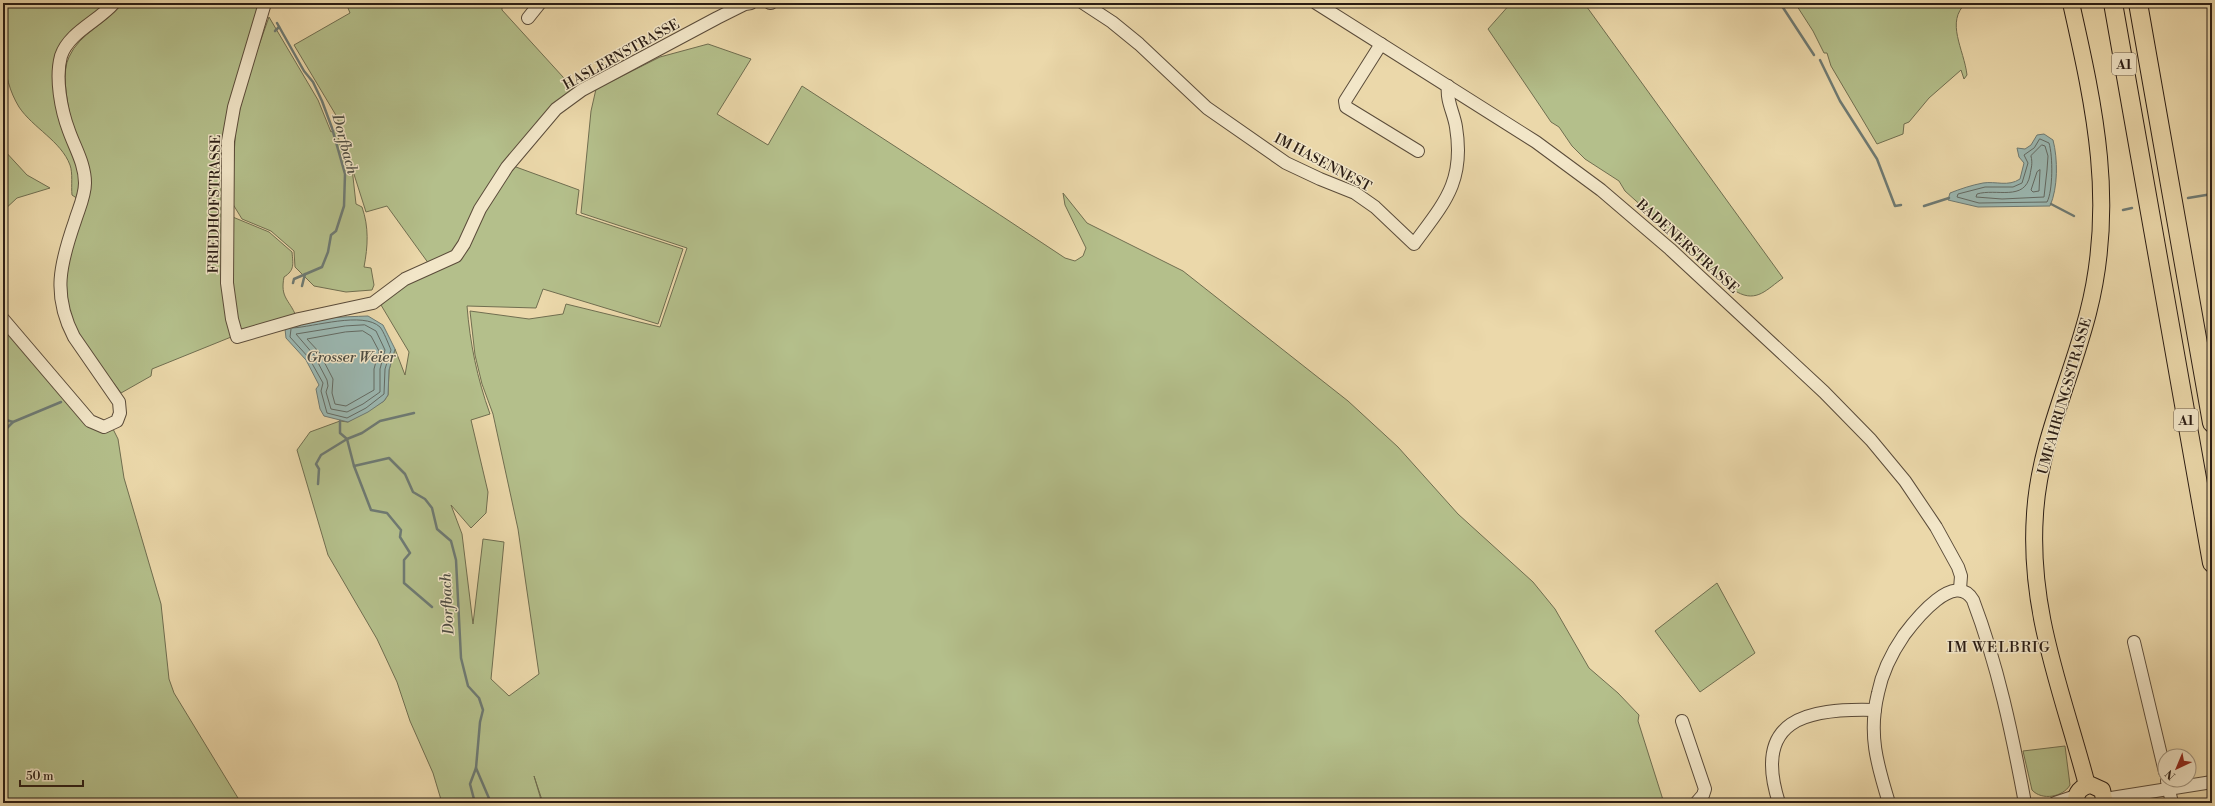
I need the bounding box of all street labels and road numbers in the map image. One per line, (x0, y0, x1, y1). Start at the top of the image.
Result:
street label: HASLERNSTRASSE (560, 15, 683, 94)
road number: A1 (2112, 53, 2136, 75)
street label: IM HASENNEST (1271, 130, 1374, 196)
street label: FRIEDHOFSTRASSE (205, 134, 225, 274)
street label: BADENERSTRASSE (1632, 195, 1742, 298)
street label: UMFAHRUNGSSTRASSE (2034, 316, 2096, 477)
road number: A1 (2174, 409, 2198, 431)

